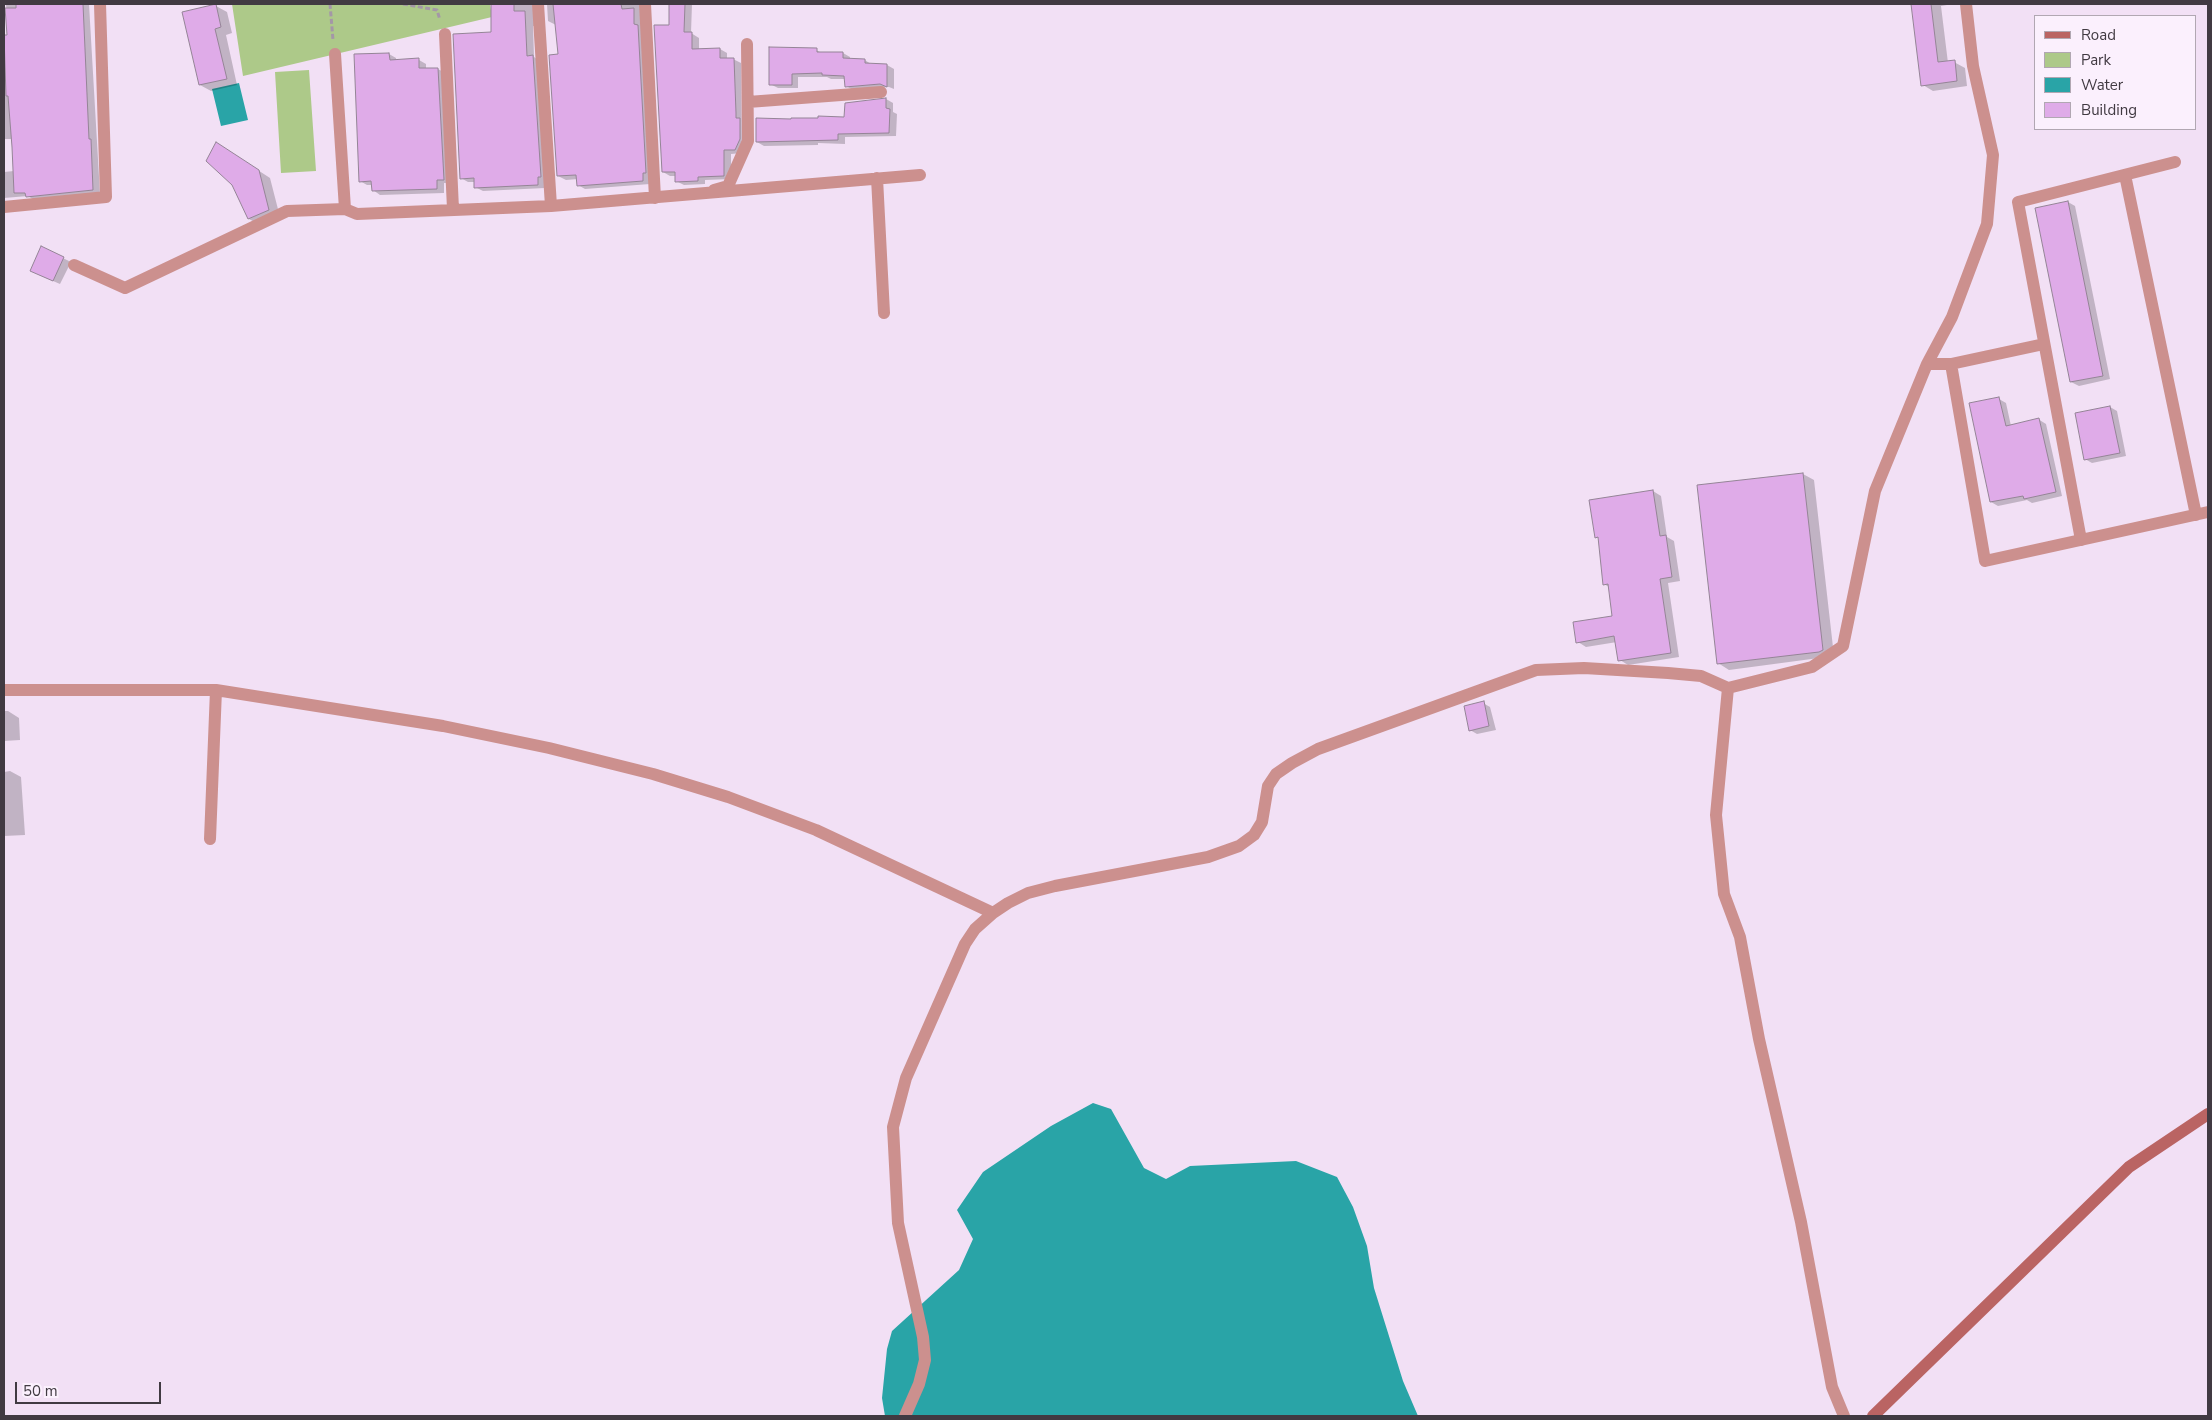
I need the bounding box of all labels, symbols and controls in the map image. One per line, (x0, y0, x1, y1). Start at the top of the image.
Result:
legend (2034, 15, 2197, 130)
text: Road (2081, 25, 2116, 45)
text: Park (2081, 50, 2111, 70)
text: Water (2081, 75, 2123, 95)
text: Building (2081, 100, 2137, 120)
scale bar (18, 1372, 164, 1404)
text: 50 m (23, 1381, 58, 1401)

